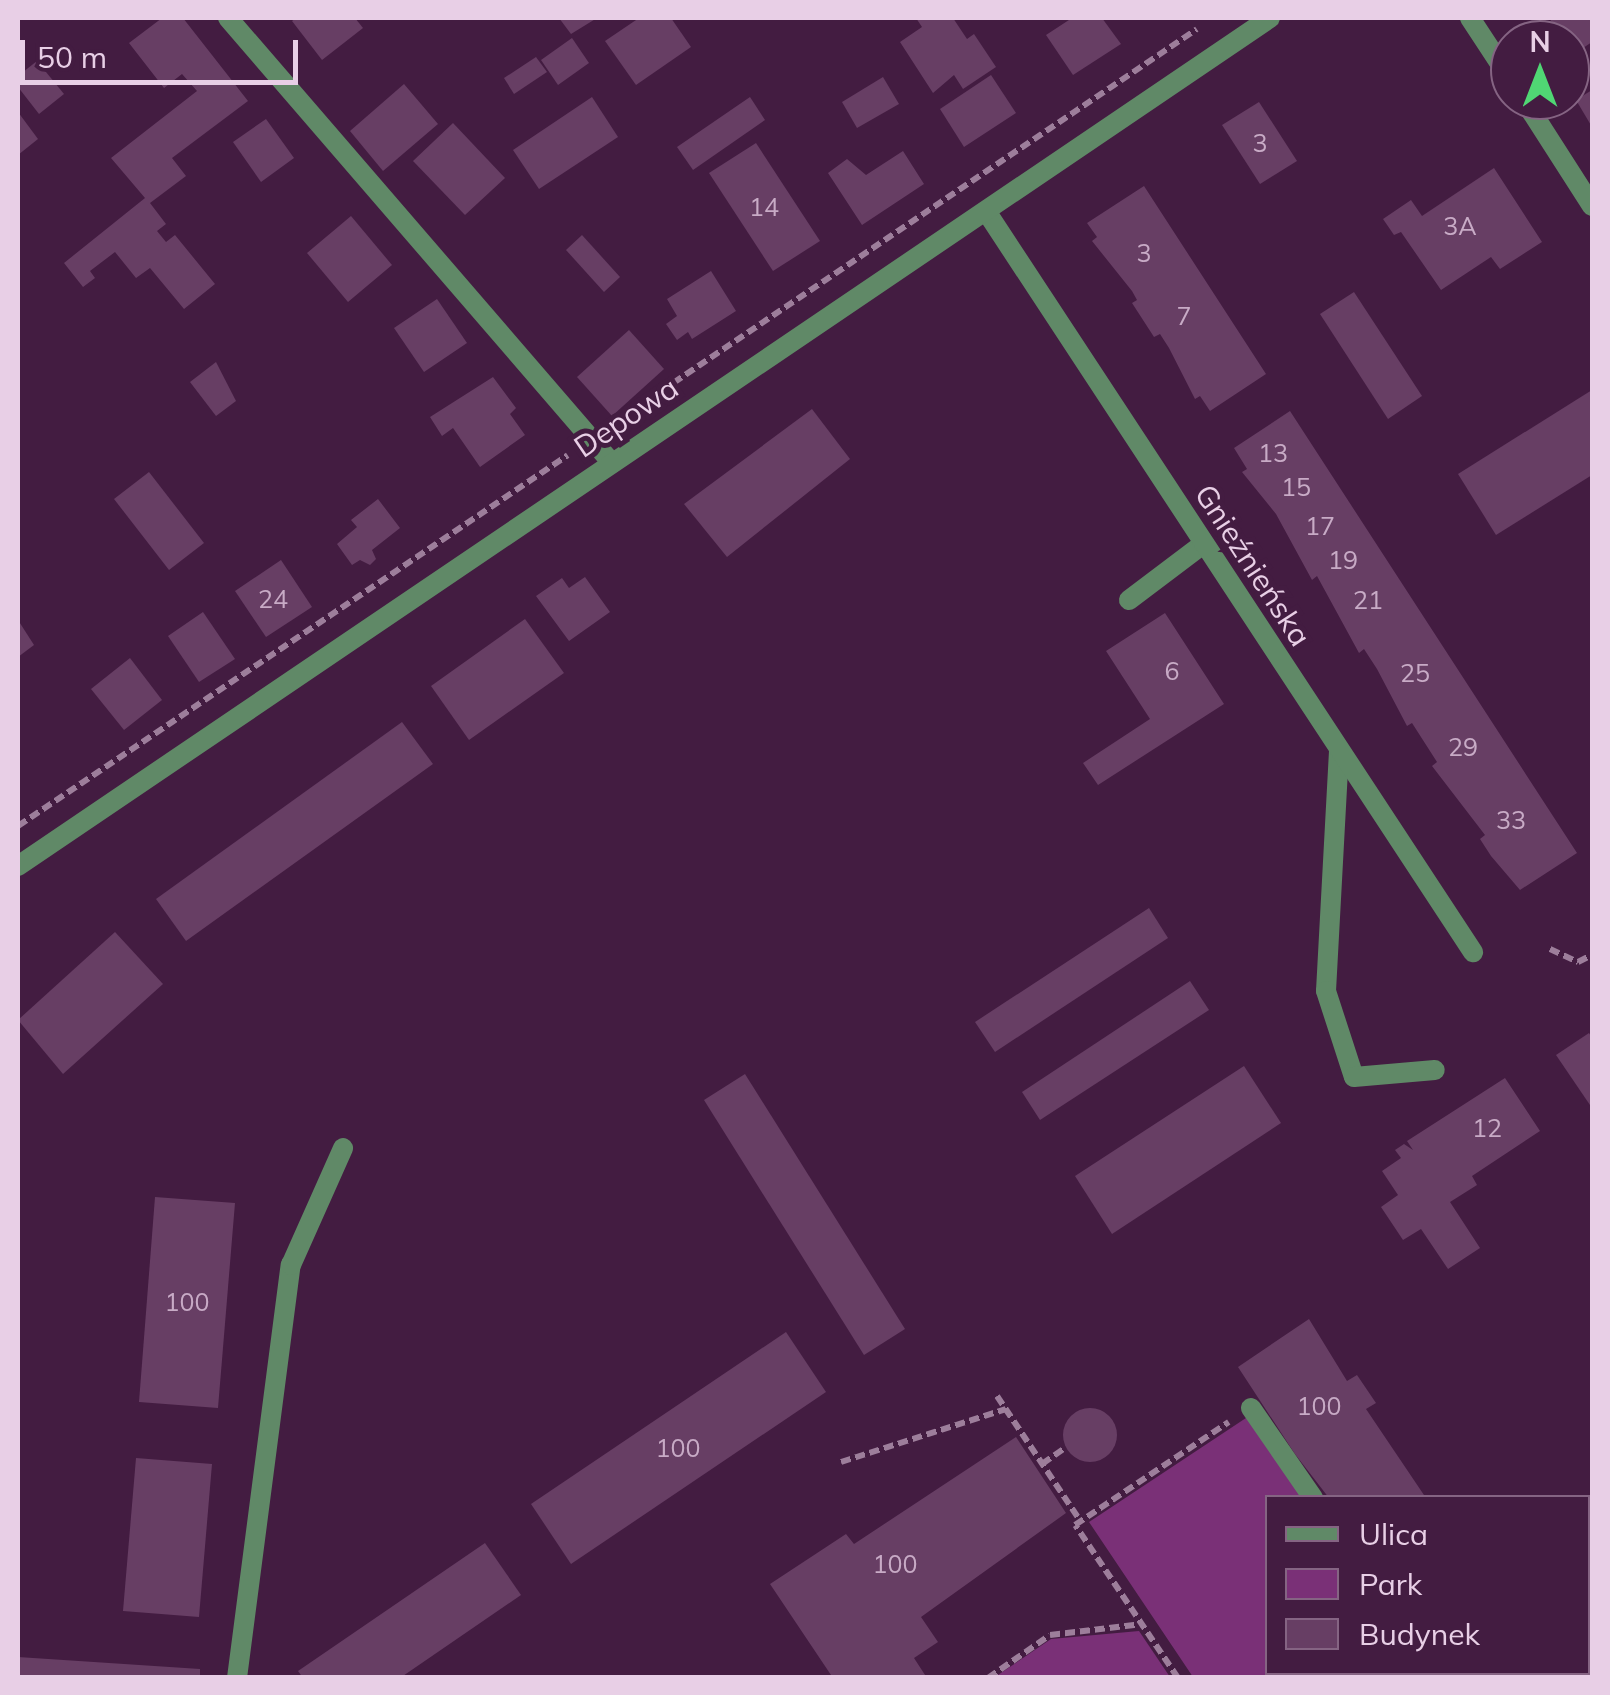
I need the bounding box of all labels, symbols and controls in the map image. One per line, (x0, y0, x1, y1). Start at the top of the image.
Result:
scale bar (25, 20, 302, 82)
north arrow (1490, 20, 1590, 120)
text: N (1529, 24, 1551, 59)
text: 50 m (37, 38, 107, 76)
house number: 3 (1253, 128, 1267, 158)
house number: 14 (749, 192, 779, 222)
house number: 3A (1443, 211, 1477, 241)
house number: 3 (1137, 238, 1151, 268)
house number: 7 (1177, 301, 1191, 331)
street label: Depowa (567, 369, 685, 465)
house number: 13 (1258, 438, 1288, 468)
house number: 15 (1281, 472, 1311, 502)
street label: Gnieźnieńska (1187, 478, 1319, 652)
house number: 17 (1305, 511, 1335, 541)
house number: 19 (1328, 545, 1358, 575)
house number: 24 (258, 584, 288, 614)
house number: 21 (1353, 585, 1383, 615)
house number: 6 (1165, 656, 1179, 686)
house number: 25 (1400, 658, 1430, 688)
house number: 29 (1448, 732, 1478, 762)
house number: 33 (1496, 805, 1526, 835)
house number: 12 (1472, 1113, 1502, 1143)
house number: 100 (165, 1287, 209, 1317)
house number: 100 (1297, 1391, 1341, 1421)
house number: 100 (656, 1433, 700, 1463)
legend (1265, 1495, 1590, 1675)
text: Ulica (1359, 1515, 1428, 1553)
house number: 100 (873, 1549, 917, 1579)
text: Park (1359, 1565, 1422, 1603)
text: Budynek (1359, 1615, 1480, 1653)

